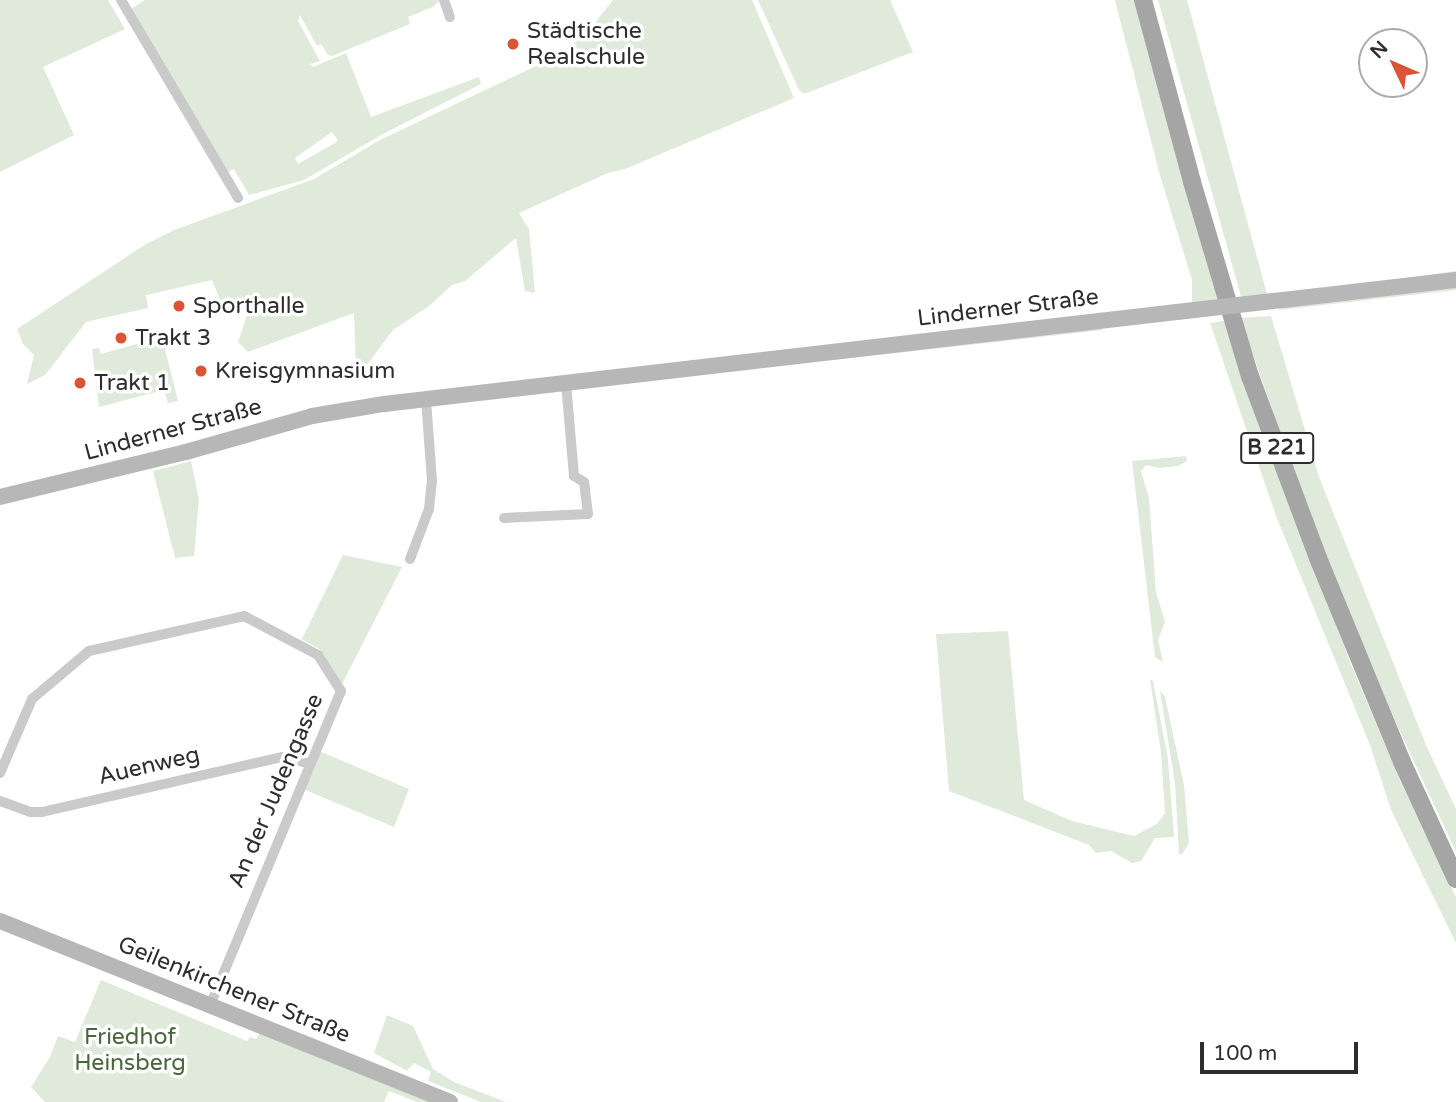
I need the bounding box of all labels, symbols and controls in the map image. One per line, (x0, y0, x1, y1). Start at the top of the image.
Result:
place label: Städtische Realschule (527, 17, 645, 71)
north arrow (1358, 28, 1428, 98)
marker: Städtische Realschule (505, 36, 521, 52)
text: N (1366, 37, 1393, 63)
street label: Linderner Straße (916, 283, 1100, 333)
place label: Sporthalle (193, 292, 304, 320)
marker: Sporthalle (171, 298, 187, 314)
place label: Trakt 3 (135, 324, 211, 352)
marker: Trakt 3 (113, 330, 129, 346)
place label: Kreisgymnasium (215, 357, 395, 385)
marker: Kreisgymnasium (193, 363, 209, 379)
place label: Trakt 1 (94, 369, 170, 397)
marker: Trakt 1 (72, 375, 88, 391)
street label: Linderner Straße (81, 393, 265, 467)
road number: B 221 (1238, 430, 1316, 466)
street label: An der Judengasse (223, 690, 329, 892)
street label: Auenweg (96, 741, 202, 791)
street label: Geilenkirchener Straße (114, 931, 354, 1049)
park label: Friedhof Heinsberg (74, 1023, 186, 1077)
scale bar (1204, 1028, 1362, 1072)
text: 100 m (1213, 1041, 1277, 1066)

